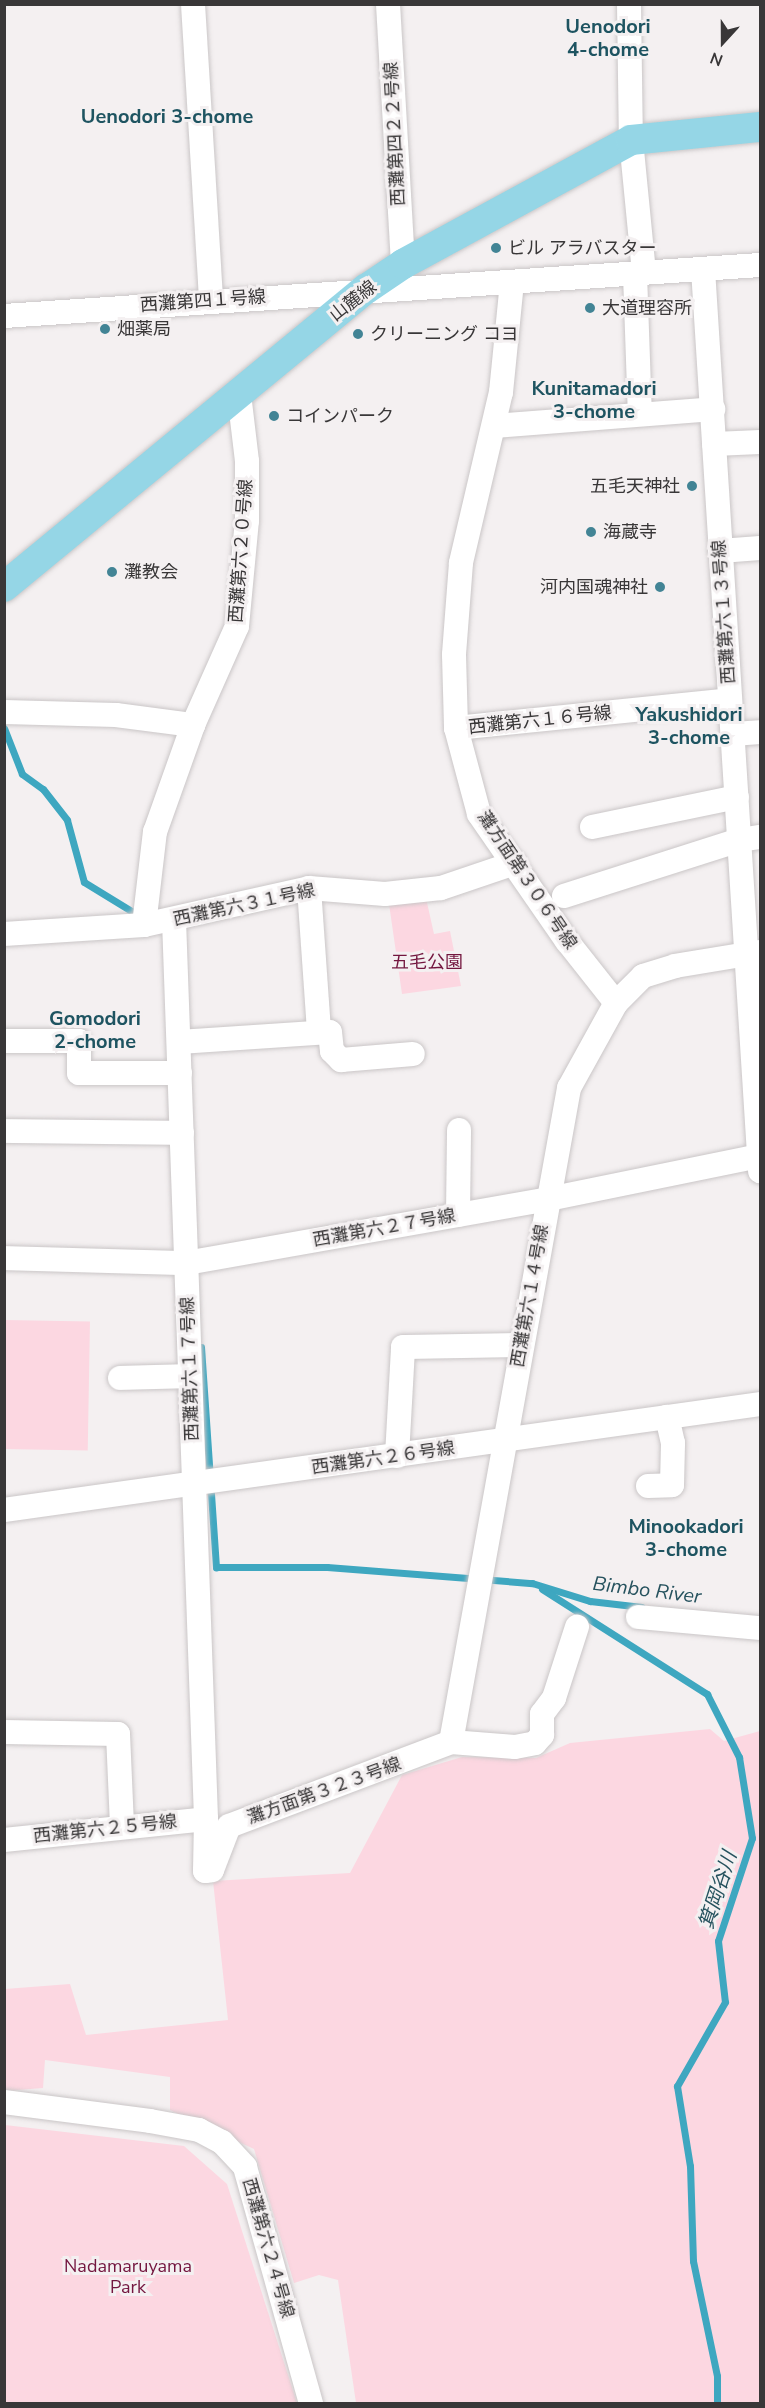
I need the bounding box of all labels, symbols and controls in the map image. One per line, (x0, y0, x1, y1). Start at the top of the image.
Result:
north arrow (693, 12, 753, 72)
district label: Uenodori 4-chome (565, 14, 651, 61)
text: N (707, 46, 726, 71)
street label: 西灘第四２２号線 (380, 62, 410, 206)
district label: Uenodori 3-chome (81, 104, 253, 128)
place label: ビル アラバスター (508, 237, 657, 259)
marker: ビル アラバスター (489, 241, 503, 255)
street label: 山麓線 (325, 276, 381, 326)
street label: 西灘第四１号線 (139, 286, 267, 316)
place label: 大道理容所 (602, 297, 692, 319)
marker: 大道理容所 (583, 301, 597, 315)
place label: 畑薬局 (117, 318, 171, 340)
marker: 畑薬局 (98, 322, 112, 336)
place label: クリーニング コヨ (370, 323, 519, 345)
marker: クリーニング コヨ (351, 327, 365, 341)
district label: Kunitamadori 3-chome (531, 376, 657, 423)
place label: コインパーク (286, 405, 394, 427)
marker: コインパーク (267, 409, 281, 423)
place label: 五毛天神社 (590, 475, 680, 497)
street label: 西灘第六２０号線 (225, 478, 257, 624)
marker: 五毛天神社 (685, 479, 699, 493)
place label: 海蔵寺 (603, 521, 657, 543)
marker: 海蔵寺 (584, 525, 598, 539)
street label: 西灘第六１３号線 (708, 539, 740, 685)
place label: 灘教会 (124, 561, 178, 583)
marker: 灘教会 (105, 565, 119, 579)
place label: 河内国魂神社 (540, 576, 648, 598)
marker: 河内国魂神社 (653, 580, 667, 594)
street label: 西灘第六１６号線 (467, 702, 613, 738)
district label: Yakushidori 3-chome (635, 703, 743, 750)
street label: 灘方面第３０６号線 (473, 807, 581, 953)
street label: 西灘第六３１号線 (171, 879, 317, 931)
park label: 五毛公園 (391, 951, 463, 973)
district label: Gomodori 2-chome (49, 1006, 141, 1053)
street label: 西灘第六２７号線 (311, 1205, 457, 1251)
street label: 西灘第六１４号線 (507, 1223, 553, 1369)
street label: 西灘第六１７号線 (177, 1297, 203, 1441)
street label: 西灘第六２６号線 (310, 1437, 456, 1479)
district label: Minookadori 3-chome (628, 1515, 744, 1562)
water label: Bimbo River (591, 1571, 703, 1609)
street label: 灘方面第３２３号線 (244, 1753, 404, 1829)
street label: 西灘第六２５号線 (32, 1811, 178, 1847)
water label: 箕岡谷川 (694, 1848, 742, 1932)
street label: 西灘第六２４号線 (238, 2176, 298, 2320)
park label: Nadamaruyama Park (64, 2256, 192, 2298)

